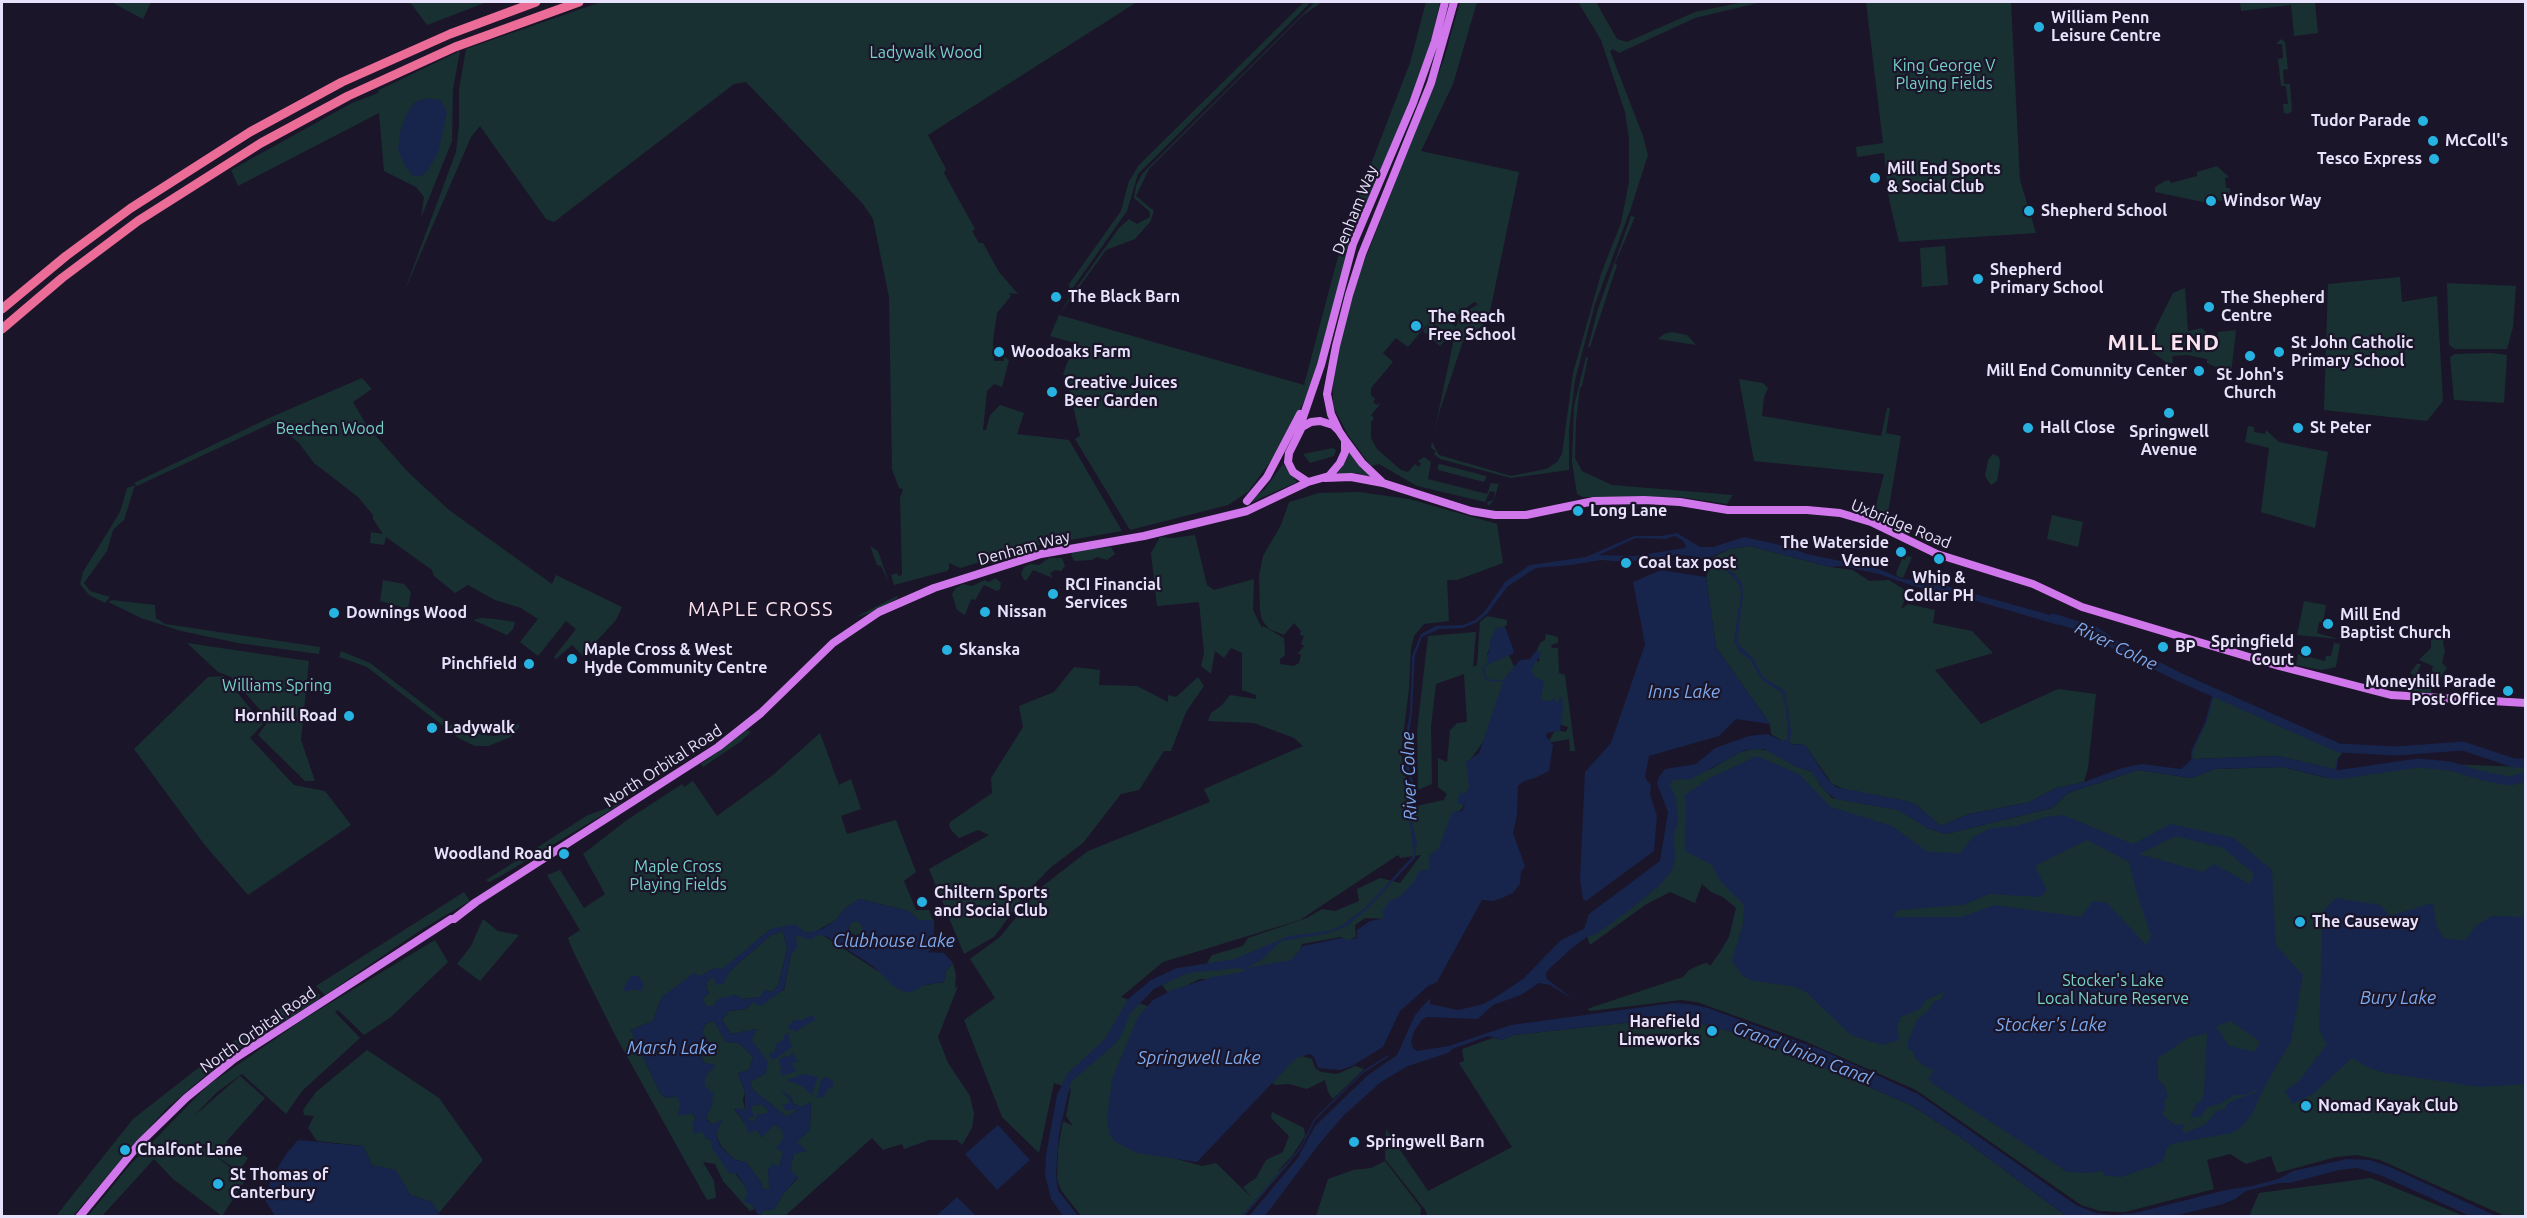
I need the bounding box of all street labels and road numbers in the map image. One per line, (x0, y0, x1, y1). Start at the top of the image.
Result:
street label: Denham Way (1328, 163, 1382, 257)
street label: Uxbridge Road (1848, 495, 1954, 553)
street label: Denham Way (976, 526, 1072, 570)
street label: North Orbital Road (600, 721, 726, 811)
street label: North Orbital Road (196, 983, 320, 1077)

